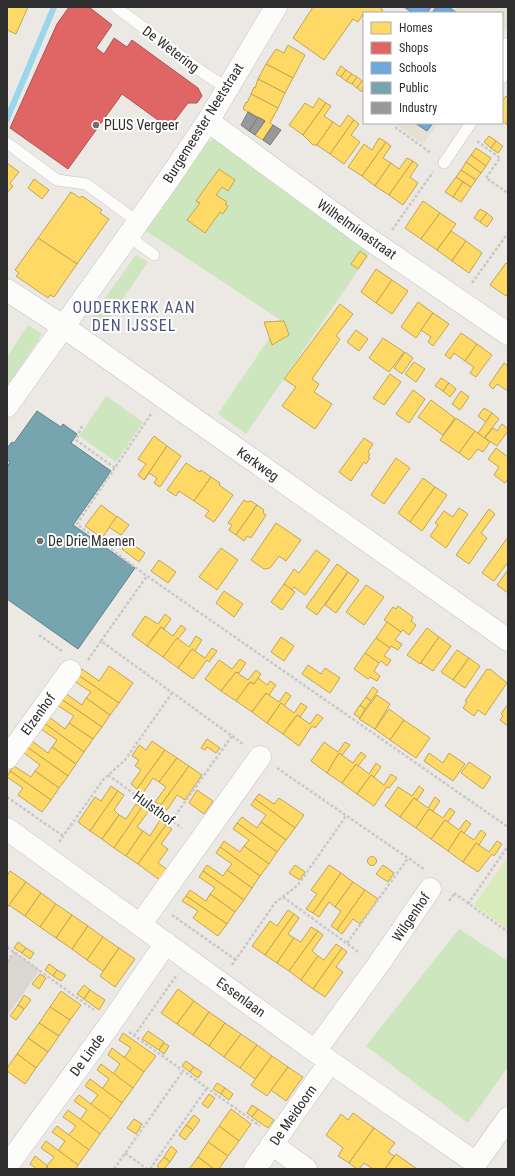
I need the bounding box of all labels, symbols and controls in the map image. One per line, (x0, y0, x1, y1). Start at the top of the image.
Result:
legend (363, 12, 503, 124)
text: Homes (399, 21, 433, 35)
street label: De Wetering (140, 23, 202, 75)
text: Shops (399, 41, 428, 55)
street label: Burgemeester Neetstraat (160, 60, 246, 186)
text: Schools (399, 61, 437, 75)
text: Public (399, 81, 429, 95)
text: Industry (399, 101, 437, 115)
place label: PLUS Vergeer (104, 117, 179, 133)
marker: PLUS Vergeer (91, 120, 101, 130)
street label: Wilhelminastraat (314, 196, 400, 262)
district label: OUDERKERK AAN DEN IJSSEL (72, 298, 196, 335)
street label: Kerkweg (234, 444, 282, 484)
place label: De Drie Maenen (48, 533, 135, 549)
marker: De Drie Maenen (35, 536, 45, 546)
street label: Elzenhof (17, 690, 59, 738)
street label: Hulsthof (130, 788, 178, 829)
street label: Wilgenhof (389, 889, 433, 945)
street label: Essenlaan (213, 974, 269, 1020)
street label: De Linde (66, 1031, 108, 1079)
street label: De Meidoorn (266, 1082, 320, 1148)

